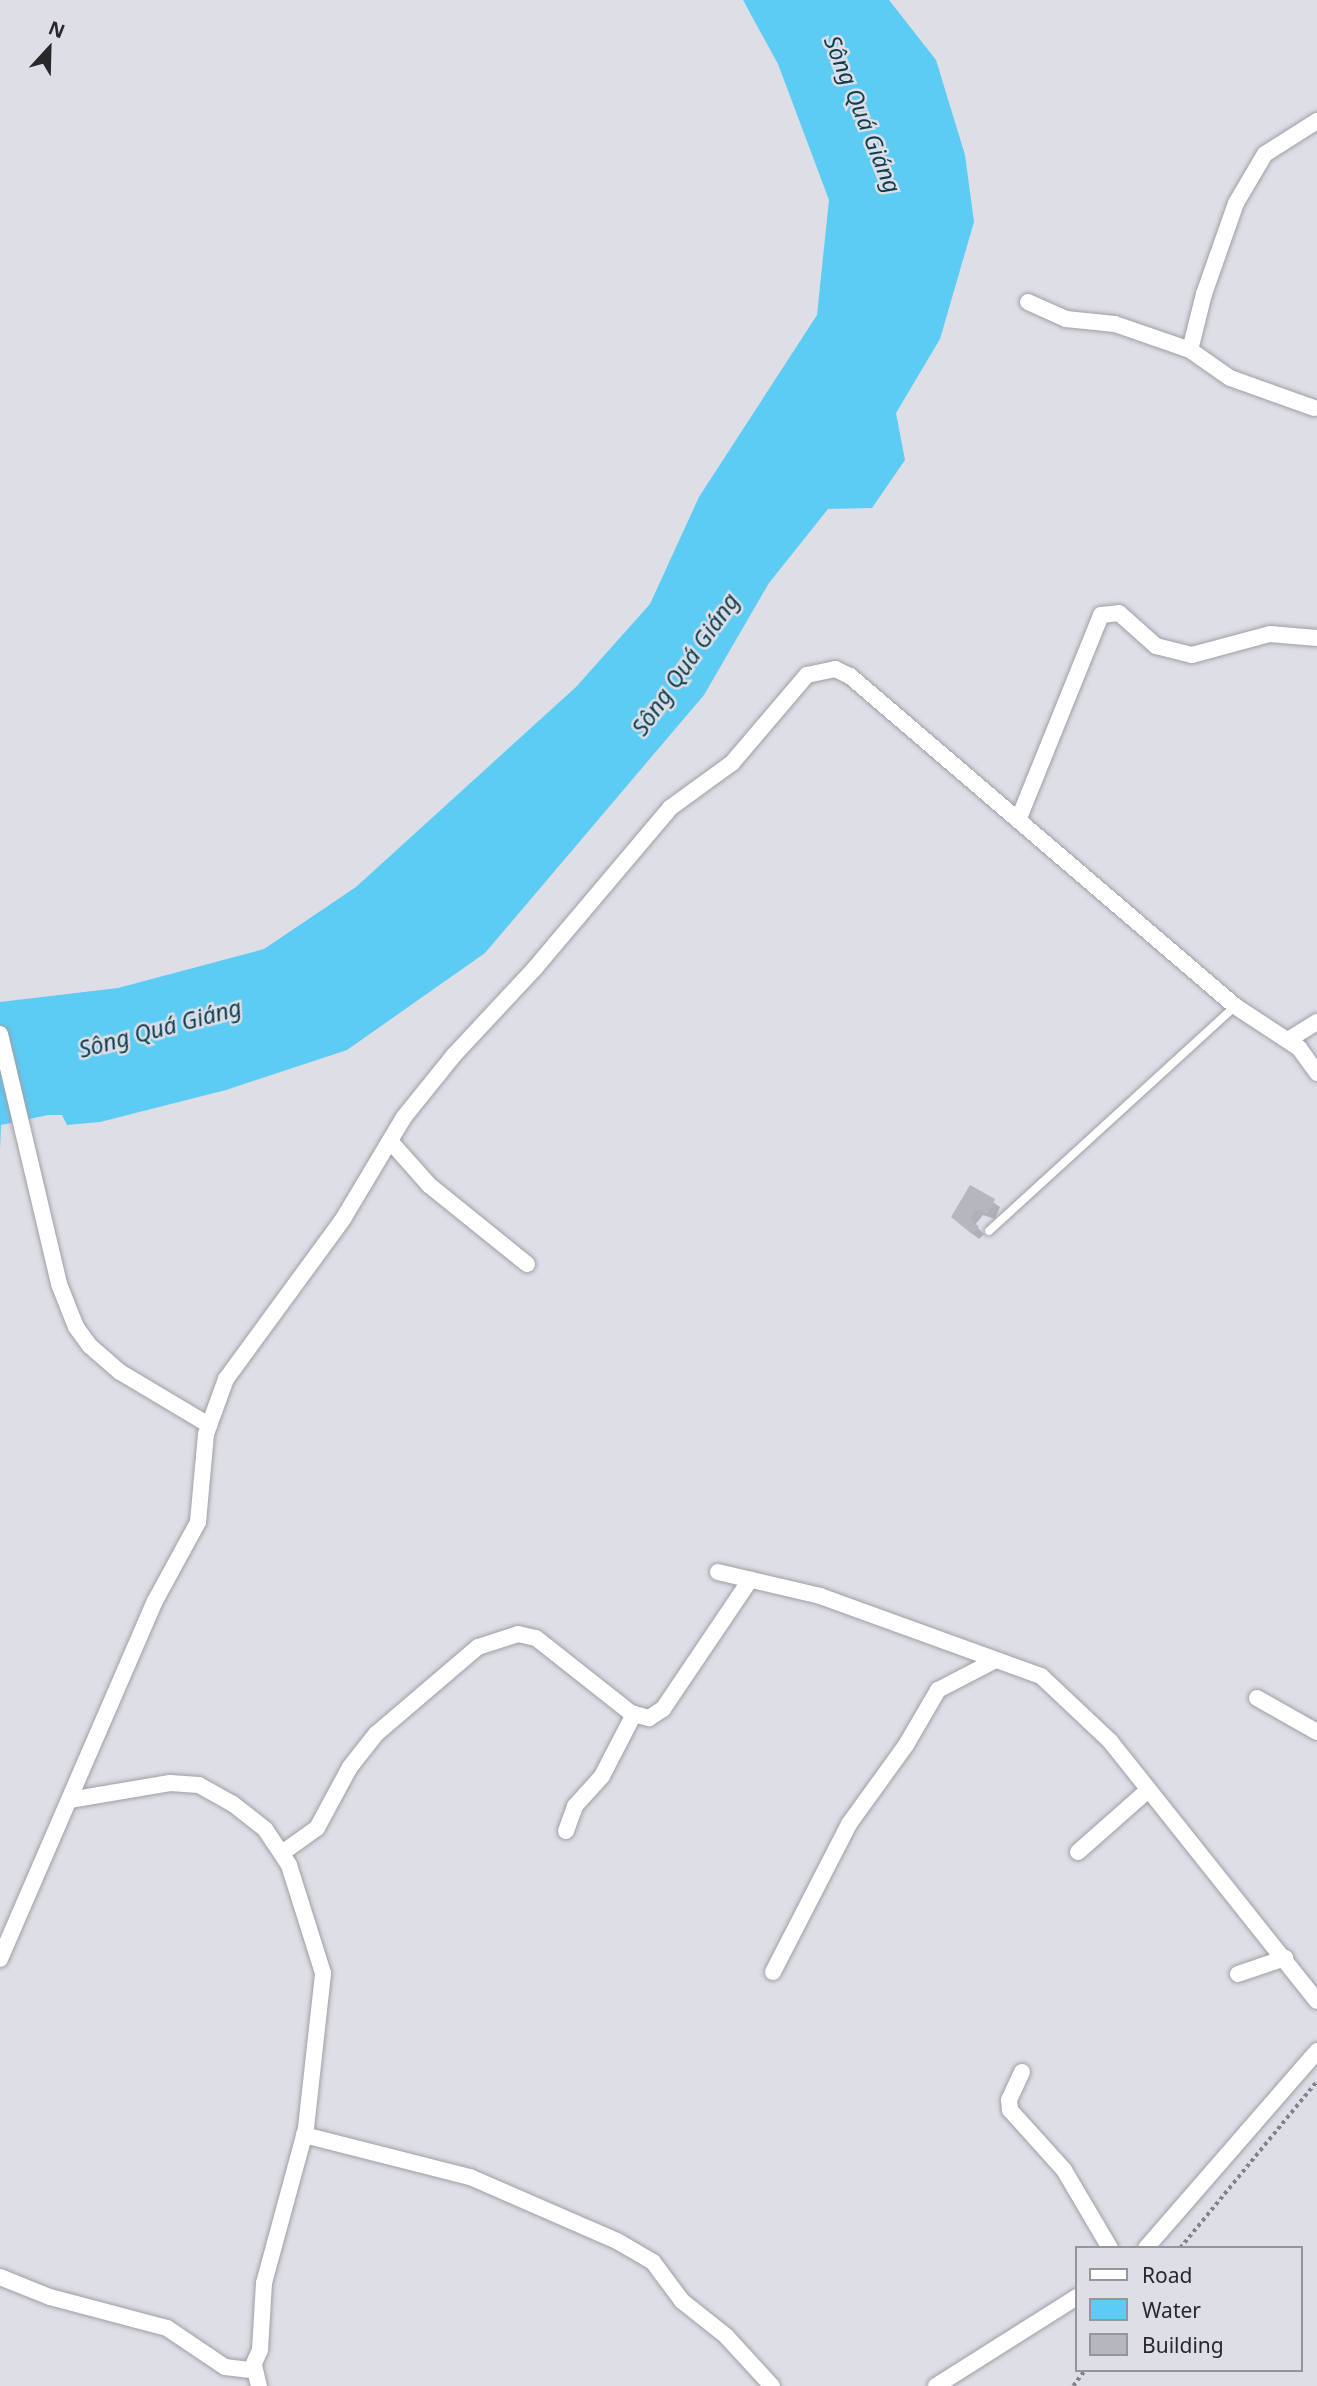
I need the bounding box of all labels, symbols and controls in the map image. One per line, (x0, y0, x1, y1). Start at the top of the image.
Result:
north arrow (14, 14, 84, 84)
text: N (45, 15, 69, 44)
water label: Sông Quá Giáng (819, 31, 907, 197)
water label: Sông Quá Giáng (626, 588, 744, 740)
water label: Sông Quá Giáng (76, 993, 244, 1063)
legend (1076, 2246, 1303, 2372)
text: Road (1142, 2261, 1192, 2289)
text: Water (1142, 2296, 1201, 2324)
text: Building (1142, 2331, 1224, 2359)

